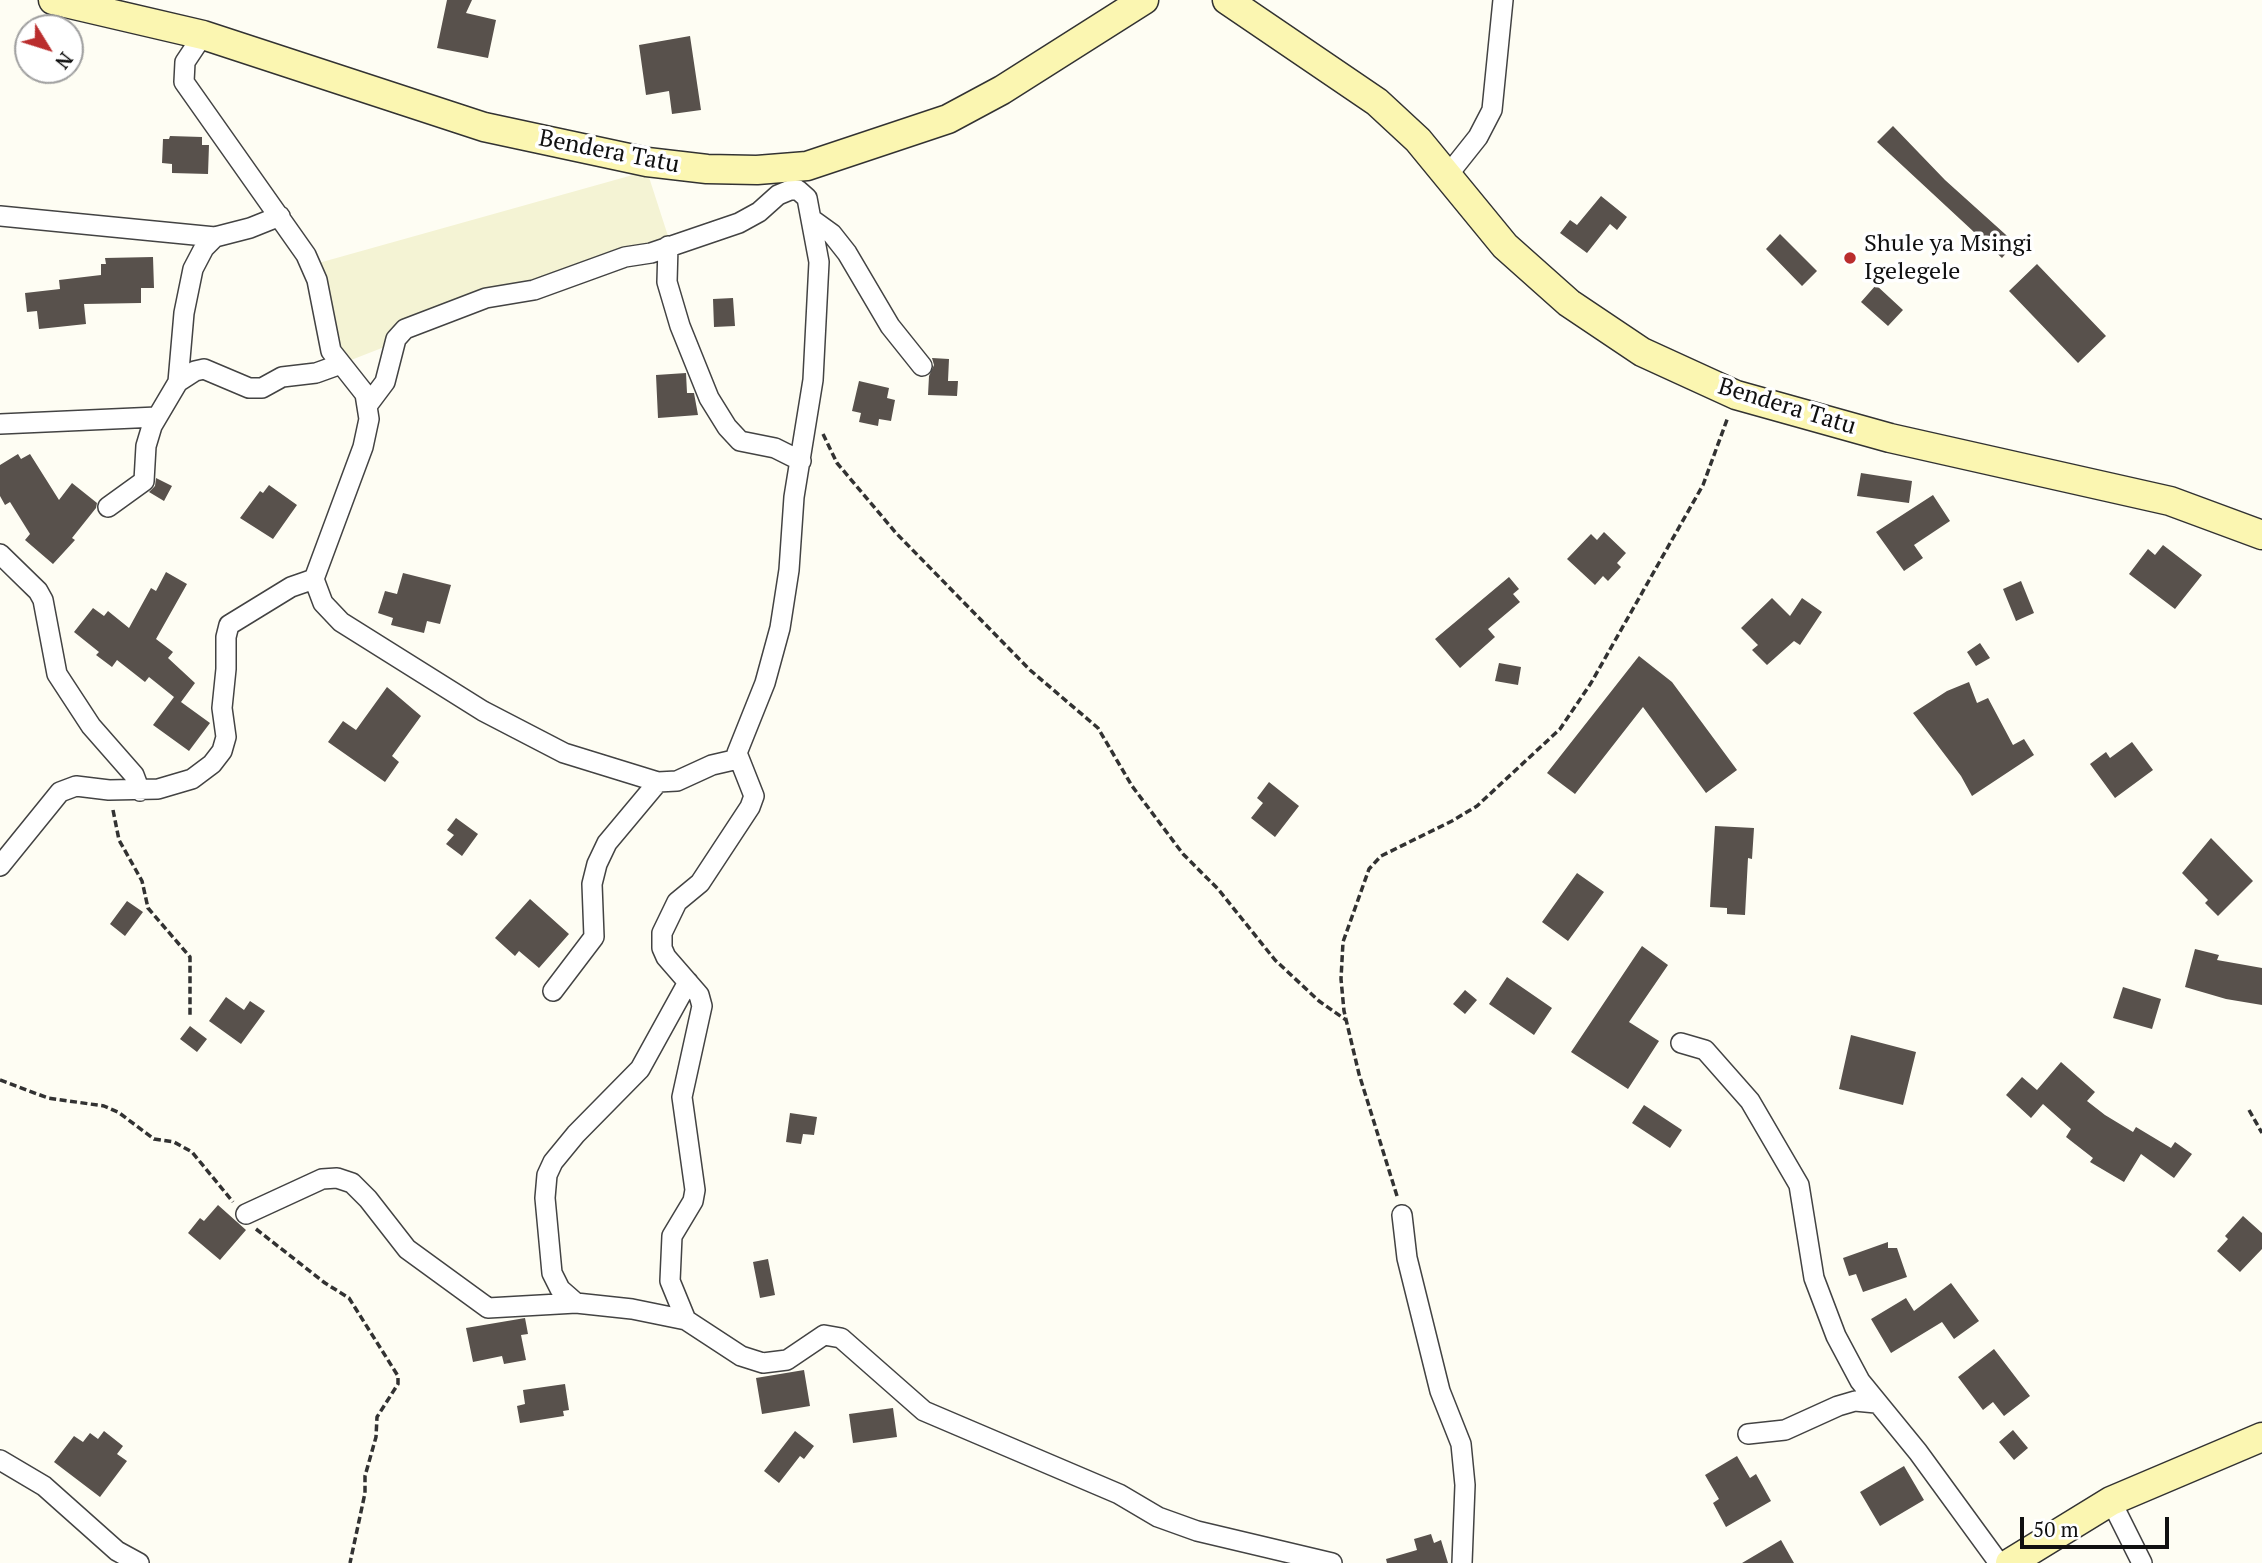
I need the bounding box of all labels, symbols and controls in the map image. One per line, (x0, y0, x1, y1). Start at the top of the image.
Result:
north arrow (14, 14, 84, 84)
text: N (50, 48, 79, 74)
street label: Bendera Tatu (536, 124, 682, 180)
place label: Shule ya Msingi Igelegele (1864, 230, 2032, 286)
marker: Shule ya Msingi Igelegele (1842, 250, 1858, 266)
street label: Bendera Tatu (1715, 372, 1859, 442)
scale bar (2024, 1504, 2173, 1548)
text: 50 m (2033, 1515, 2079, 1543)

